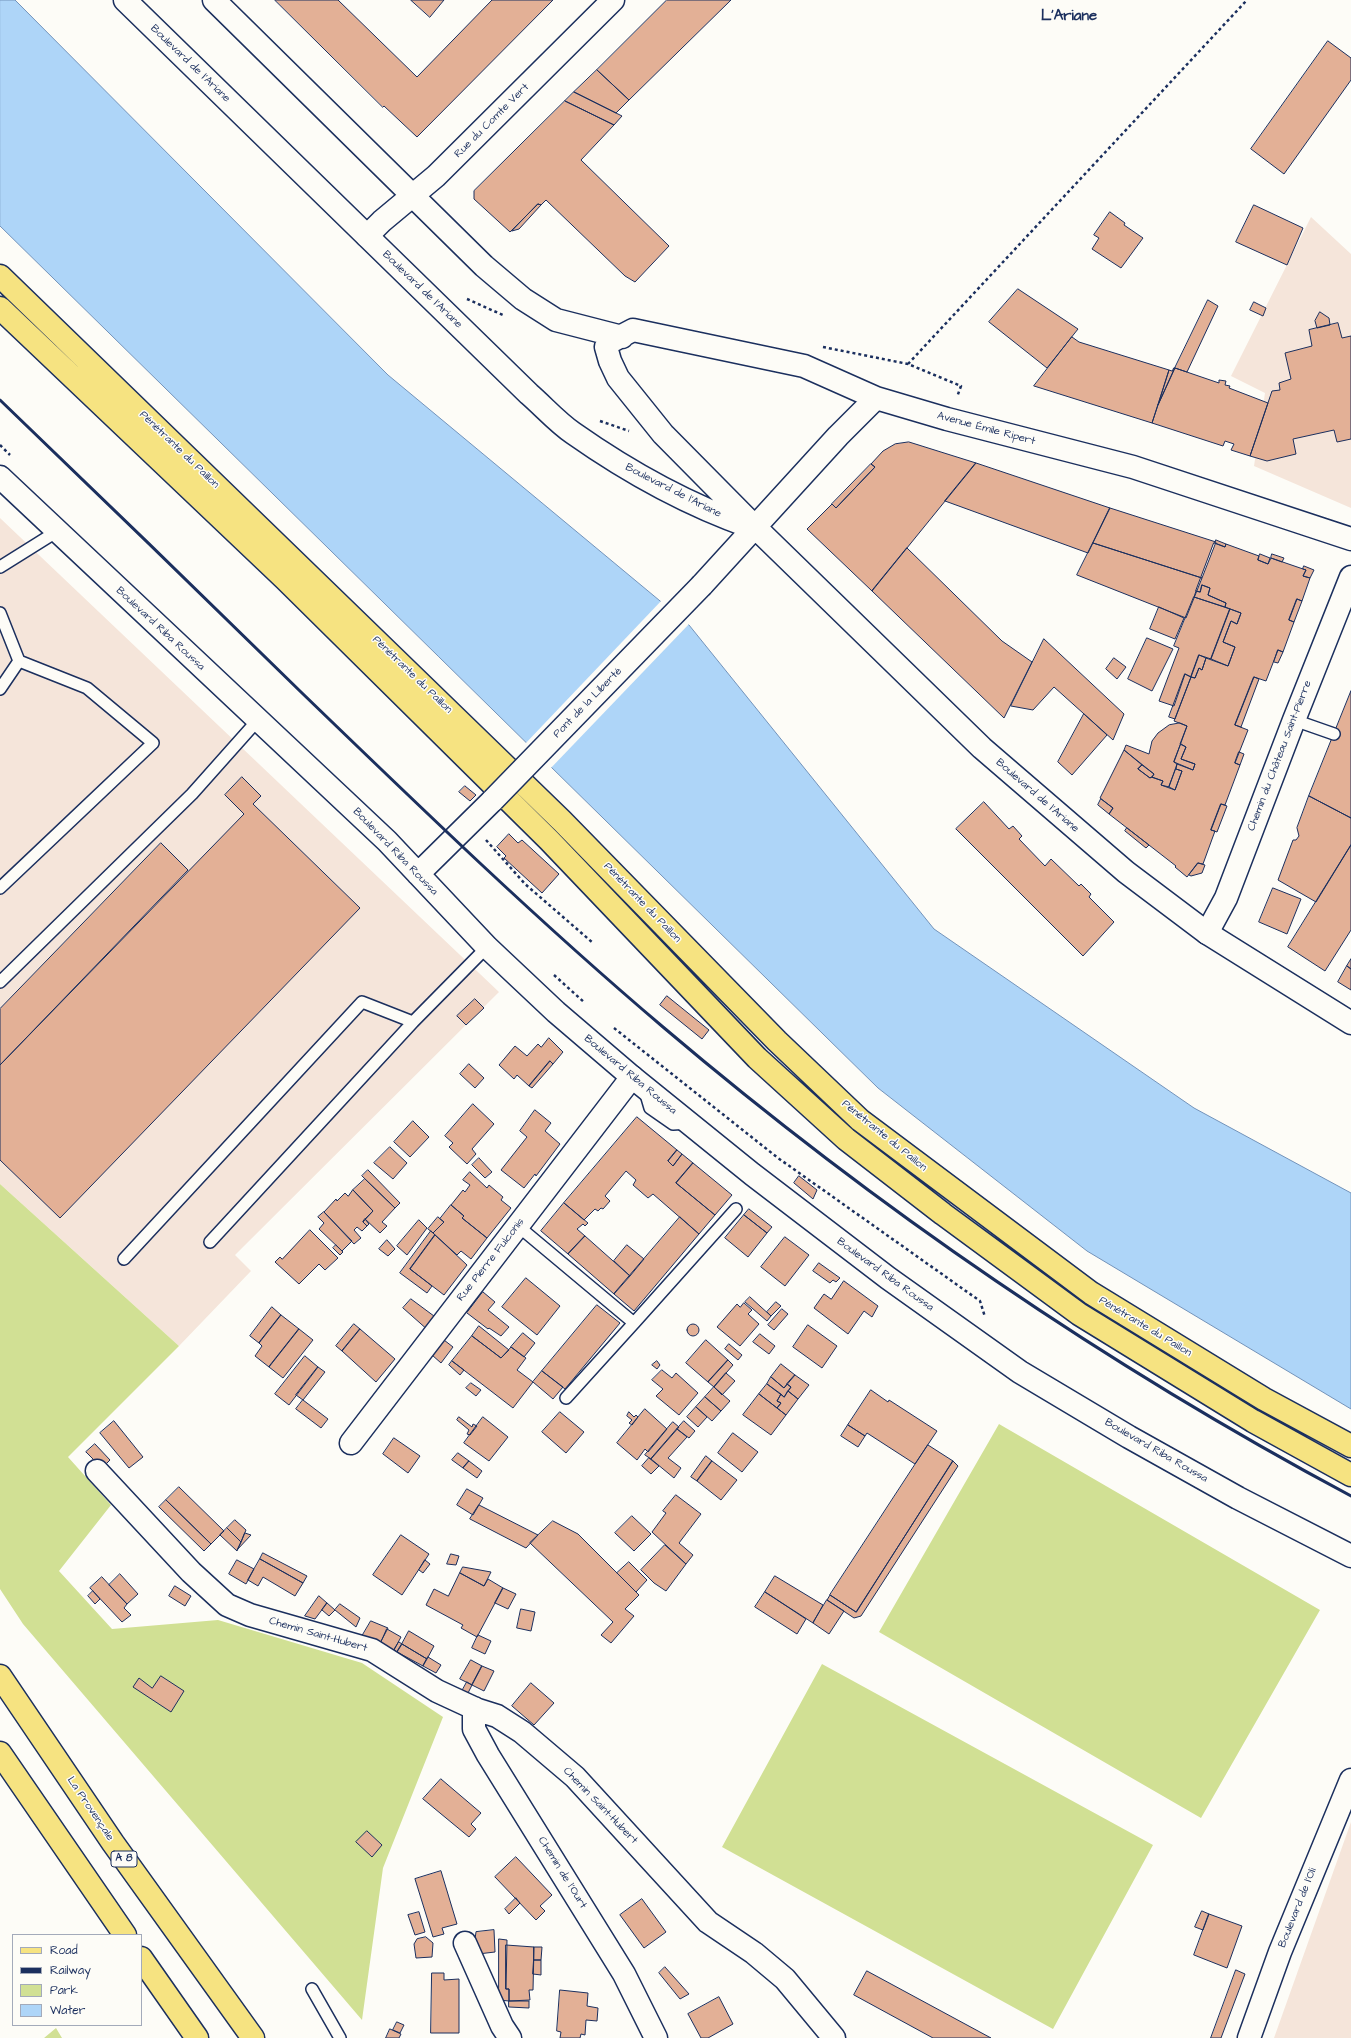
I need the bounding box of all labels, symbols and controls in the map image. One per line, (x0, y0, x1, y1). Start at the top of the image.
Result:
district label: L'Ariane (1041, 8, 1097, 26)
street label: Boulevard de l'Ariane (147, 22, 233, 106)
street label: Rue du Comte Vert (452, 81, 532, 161)
street label: Boulevard de l'Ariane (379, 248, 465, 332)
street label: Pénétrante du Paillon (136, 408, 222, 492)
street label: Avenue Émile Ripert (935, 410, 1037, 448)
street label: Boulevard de l'Ariane (623, 461, 723, 521)
street label: Boulevard Riba Roussa (113, 584, 207, 674)
street label: Pénétrante du Paillon (369, 633, 455, 717)
street label: Pont de la Liberté (551, 665, 625, 741)
street label: Chemin du Château Saint-Pierre (1245, 679, 1315, 833)
street label: Boulevard de l'Ariane (993, 756, 1081, 836)
street label: Boulevard Riba Roussa (350, 805, 440, 899)
street label: Pénétrante du Paillon (600, 860, 684, 946)
street label: Boulevard Riba Roussa (581, 1032, 679, 1118)
street label: Pénétrante du Paillon (839, 1098, 929, 1174)
street label: Rue Pierre Fulconis (455, 1216, 527, 1304)
street label: Boulevard Riba Roussa (834, 1235, 936, 1315)
street label: Pénétrante du Paillon (1096, 1294, 1194, 1360)
street label: Boulevard Riba Roussa (1102, 1416, 1210, 1486)
street label: Chemin Saint-Hubert (267, 1615, 369, 1655)
street label: Chemin Saint-Hubert (560, 1765, 640, 1847)
street label: La Provençale (64, 1775, 116, 1843)
street label: Chemin de l'Ourt (535, 1835, 589, 1911)
road number: A 8 (111, 1851, 137, 1867)
street label: Boulevard de l'Oli (1276, 1866, 1320, 1950)
legend (12, 1934, 142, 2026)
text: Road (50, 1942, 78, 1959)
text: Railway (50, 1962, 91, 1979)
text: Park (50, 1982, 78, 1999)
text: Water (50, 2002, 85, 2019)

